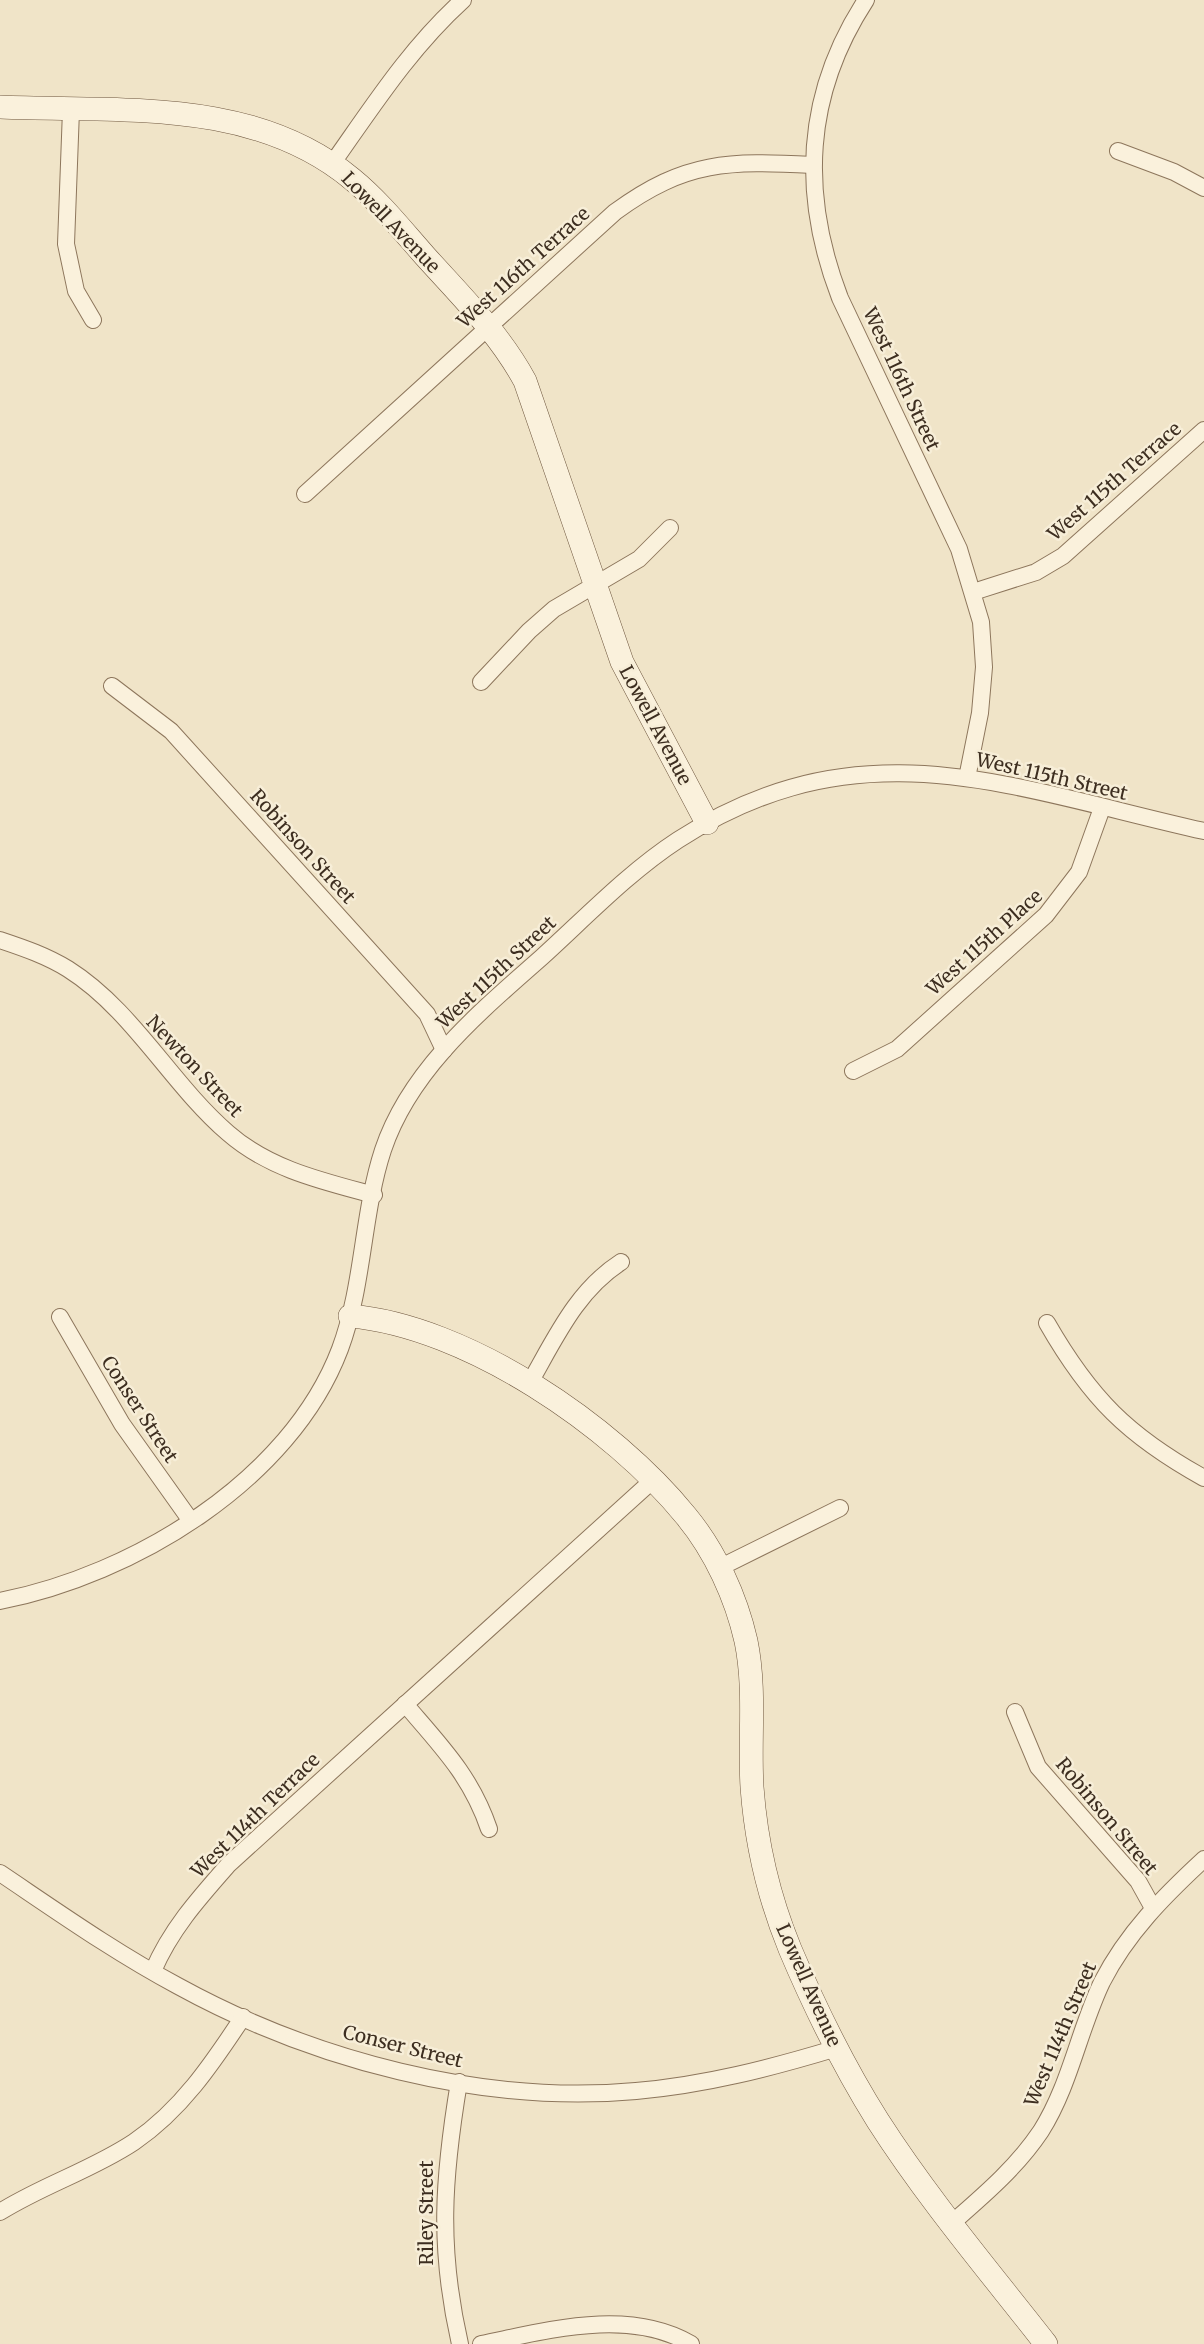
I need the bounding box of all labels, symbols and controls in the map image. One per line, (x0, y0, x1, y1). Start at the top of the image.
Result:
street label: Lowell Avenue (337, 166, 445, 278)
street label: West 116th Terrace (451, 201, 594, 333)
street label: West 116th Street (858, 303, 946, 455)
street label: West 115th Terrace (1041, 416, 1186, 546)
street label: Lowell Avenue (614, 661, 698, 789)
street label: West 115th Street (973, 747, 1131, 805)
street label: Robinson Street (245, 784, 361, 909)
street label: West 115th Place (920, 884, 1047, 1001)
street label: West 115th Street (431, 910, 561, 1034)
street label: Newton Street (142, 1010, 249, 1122)
street label: Conser Street (97, 1351, 184, 1467)
street label: West 114th Terrace (185, 1747, 324, 1883)
street label: Robinson Street (1051, 1752, 1164, 1880)
street label: Lowell Avenue (771, 1920, 847, 2050)
street label: West 114th Street (1018, 1957, 1102, 2111)
street label: Conser Street (341, 2020, 466, 2073)
street label: Riley Street (414, 2160, 438, 2266)

